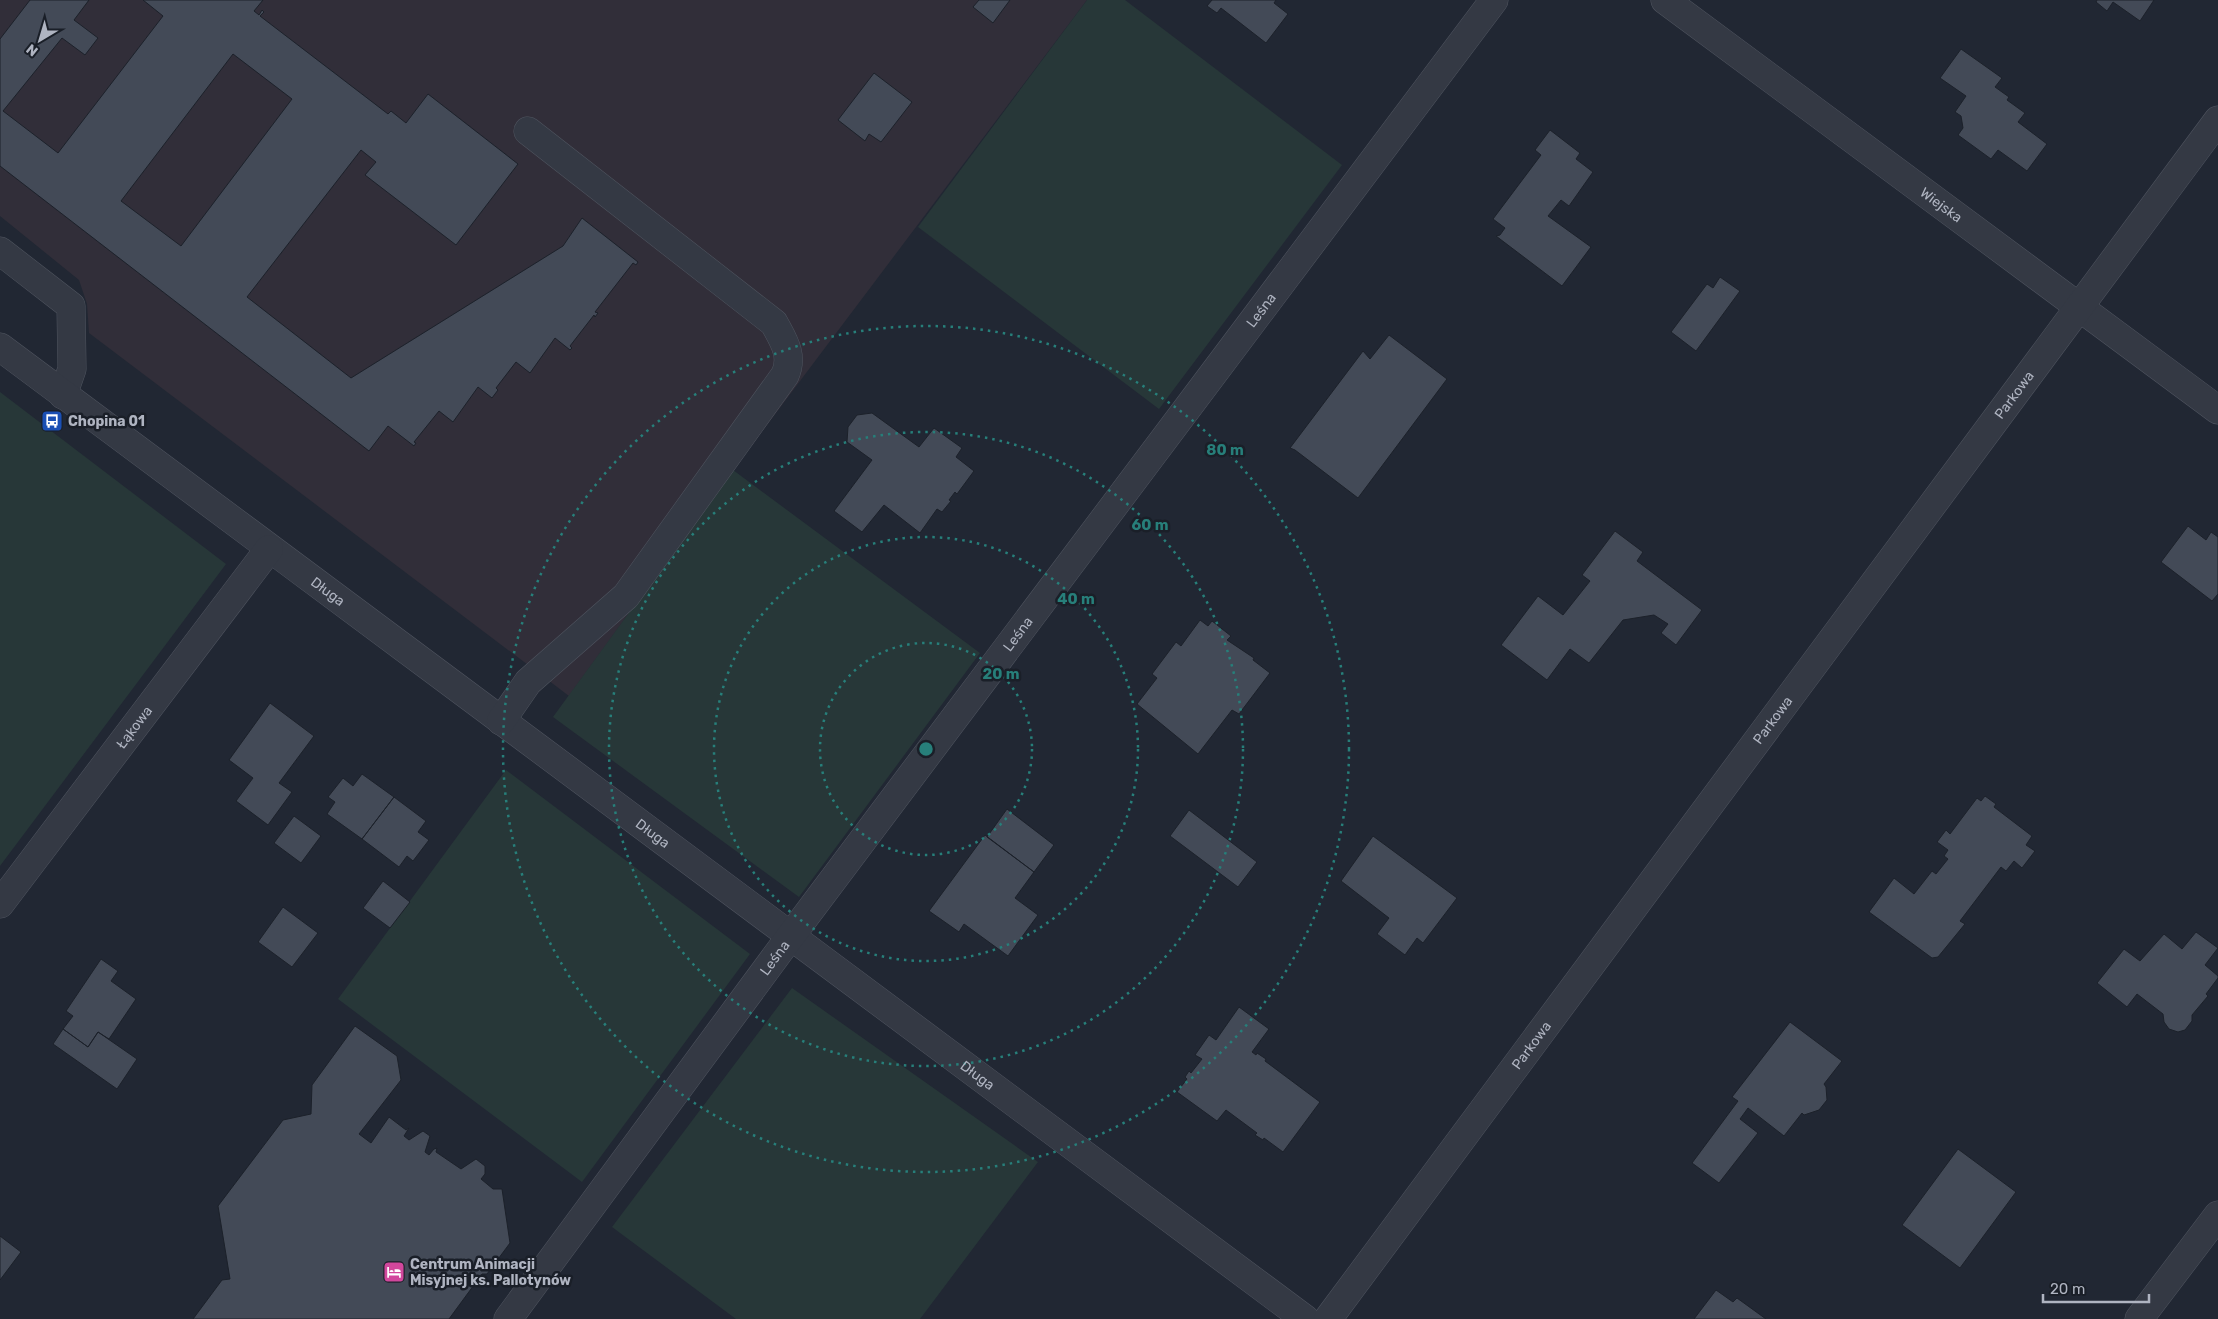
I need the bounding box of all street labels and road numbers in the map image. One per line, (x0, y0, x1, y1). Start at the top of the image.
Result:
street label: Wiejska (1917, 184, 1966, 226)
street label: Leśna (1243, 289, 1280, 331)
street label: Parkowa (1991, 367, 2037, 422)
street label: Długa (308, 573, 348, 609)
street label: Leśna (999, 613, 1036, 655)
street label: Parkowa (1749, 693, 1796, 747)
street label: Łąkowa (112, 702, 156, 752)
street label: Długa (632, 815, 673, 851)
street label: Leśna (756, 937, 793, 978)
street label: Parkowa (1508, 1018, 1555, 1073)
street label: Długa (957, 1057, 998, 1093)

